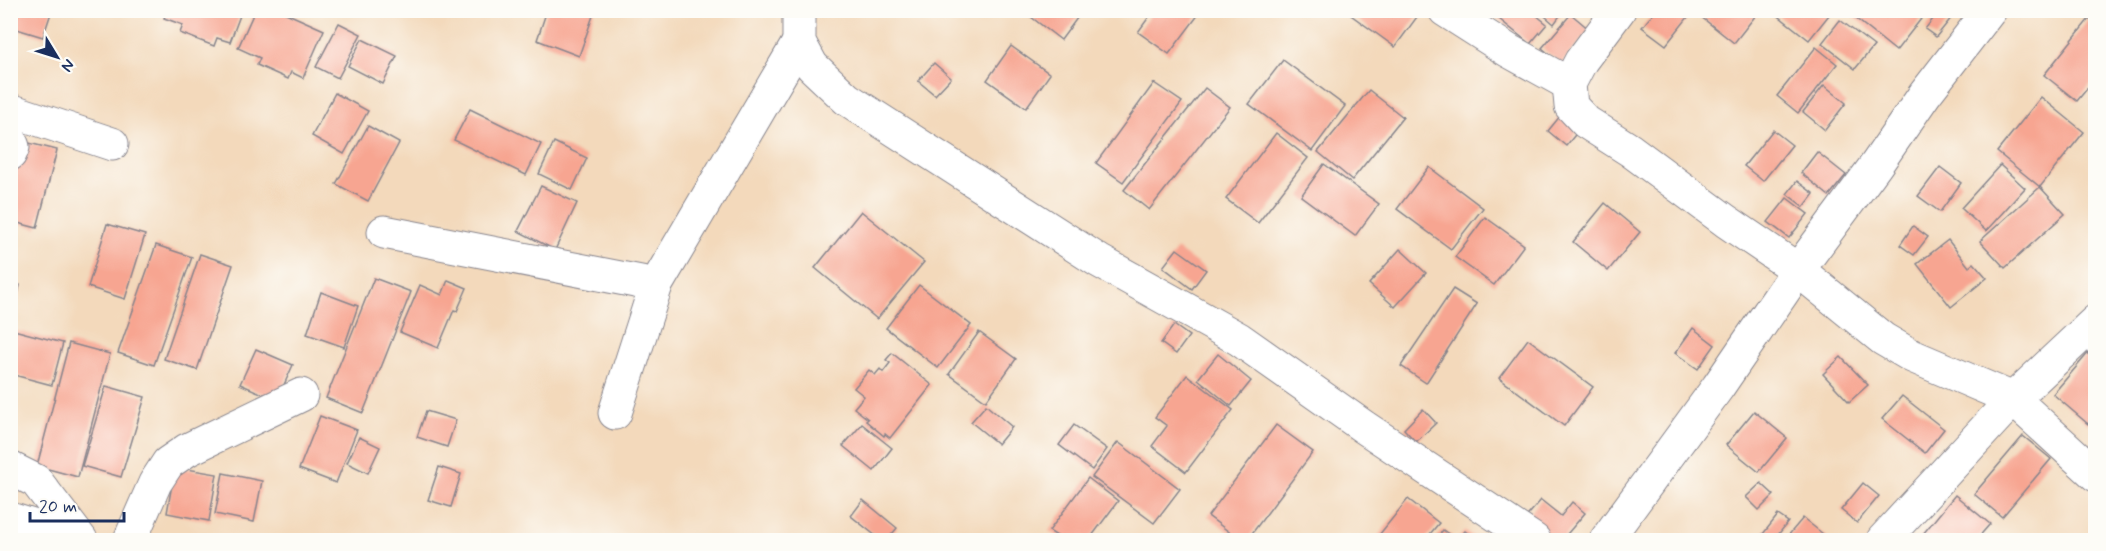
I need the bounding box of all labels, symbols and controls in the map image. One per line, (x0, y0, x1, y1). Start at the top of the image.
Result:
north arrow (27, 27, 87, 87)
text: N (56, 55, 79, 76)
scale bar (30, 485, 124, 523)
text: 20 m (39, 495, 77, 519)

